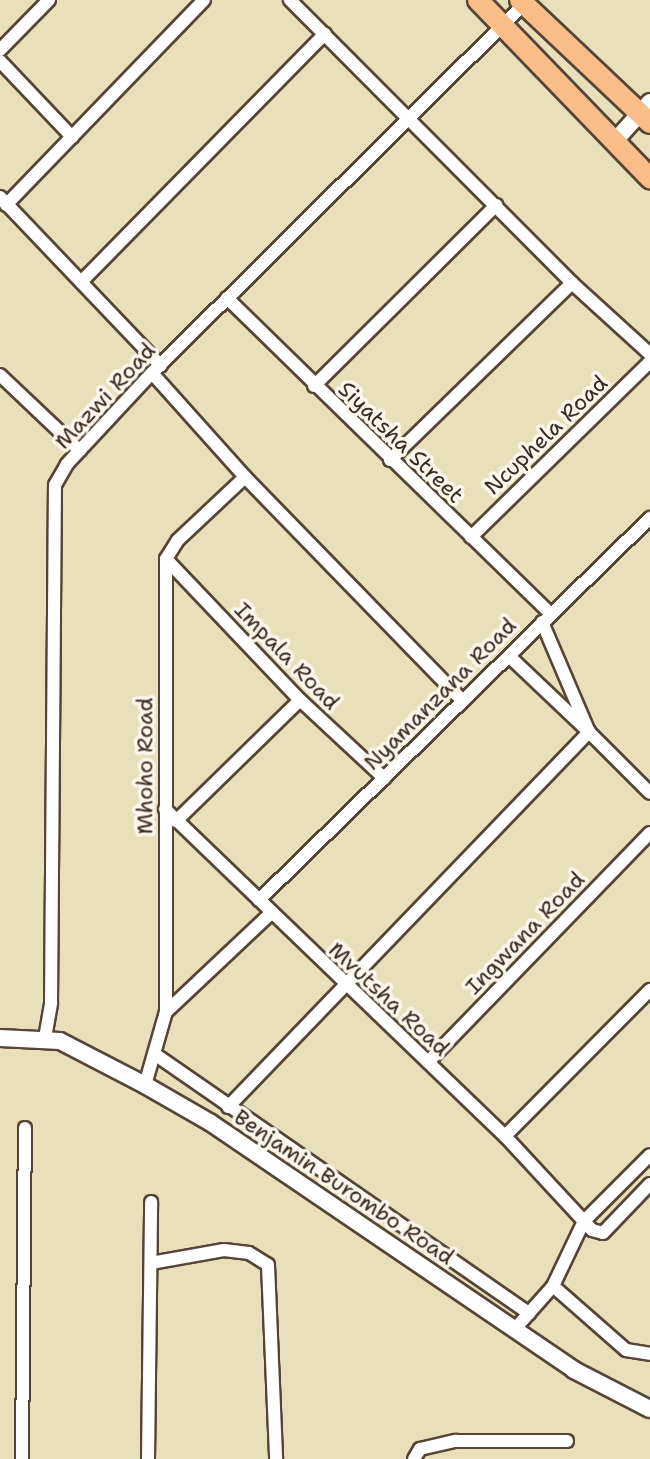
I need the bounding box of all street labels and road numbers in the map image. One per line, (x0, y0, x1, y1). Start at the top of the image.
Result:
street label: Mazwi Road (49, 338, 161, 454)
street label: Ncuphela Road (479, 370, 613, 500)
street label: Siyatsha Street (333, 376, 469, 508)
street label: Impala Road (229, 597, 345, 715)
street label: Nyamanzana Road (358, 612, 522, 776)
street label: Mhoho Road (132, 698, 158, 834)
street label: Ingwana Road (460, 866, 590, 1000)
street label: Mvutsha Road (323, 936, 455, 1062)
street label: Benjamin Burombo Road (229, 1104, 459, 1270)

